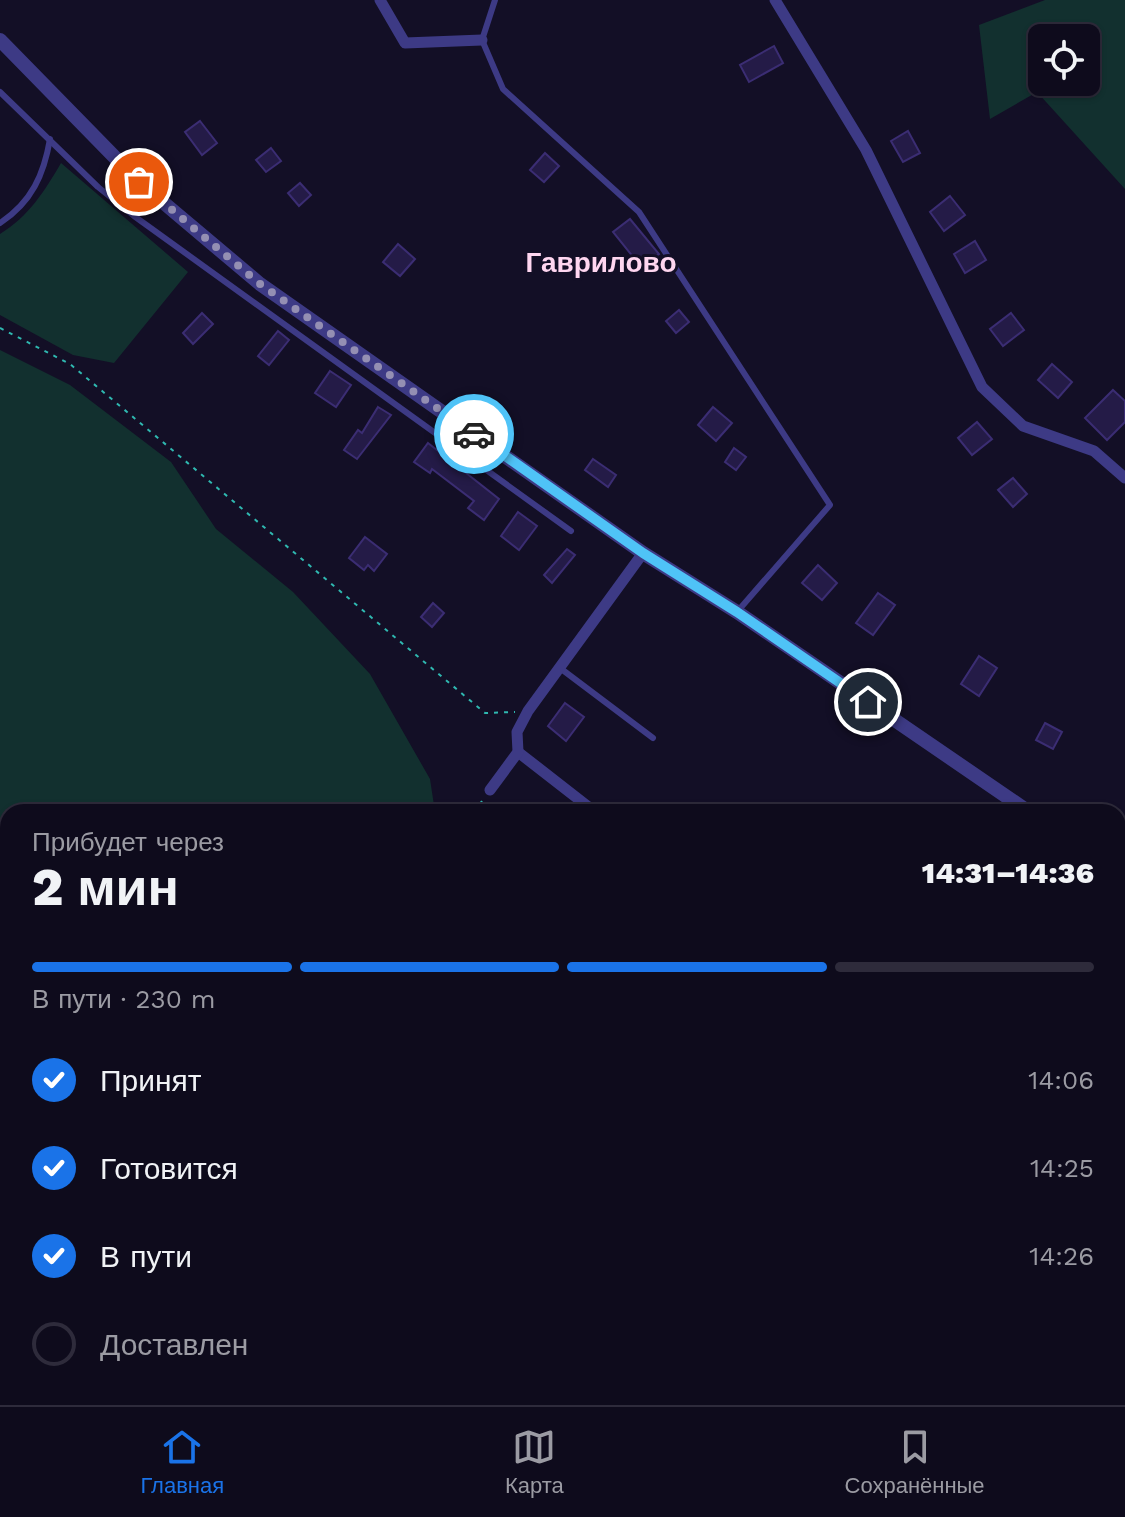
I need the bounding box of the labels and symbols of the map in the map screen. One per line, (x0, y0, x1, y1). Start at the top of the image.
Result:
pin (105, 148, 173, 216)
district label: Гаврилово (525, 246, 677, 279)
courier (434, 394, 514, 474)
pin (834, 668, 902, 736)

